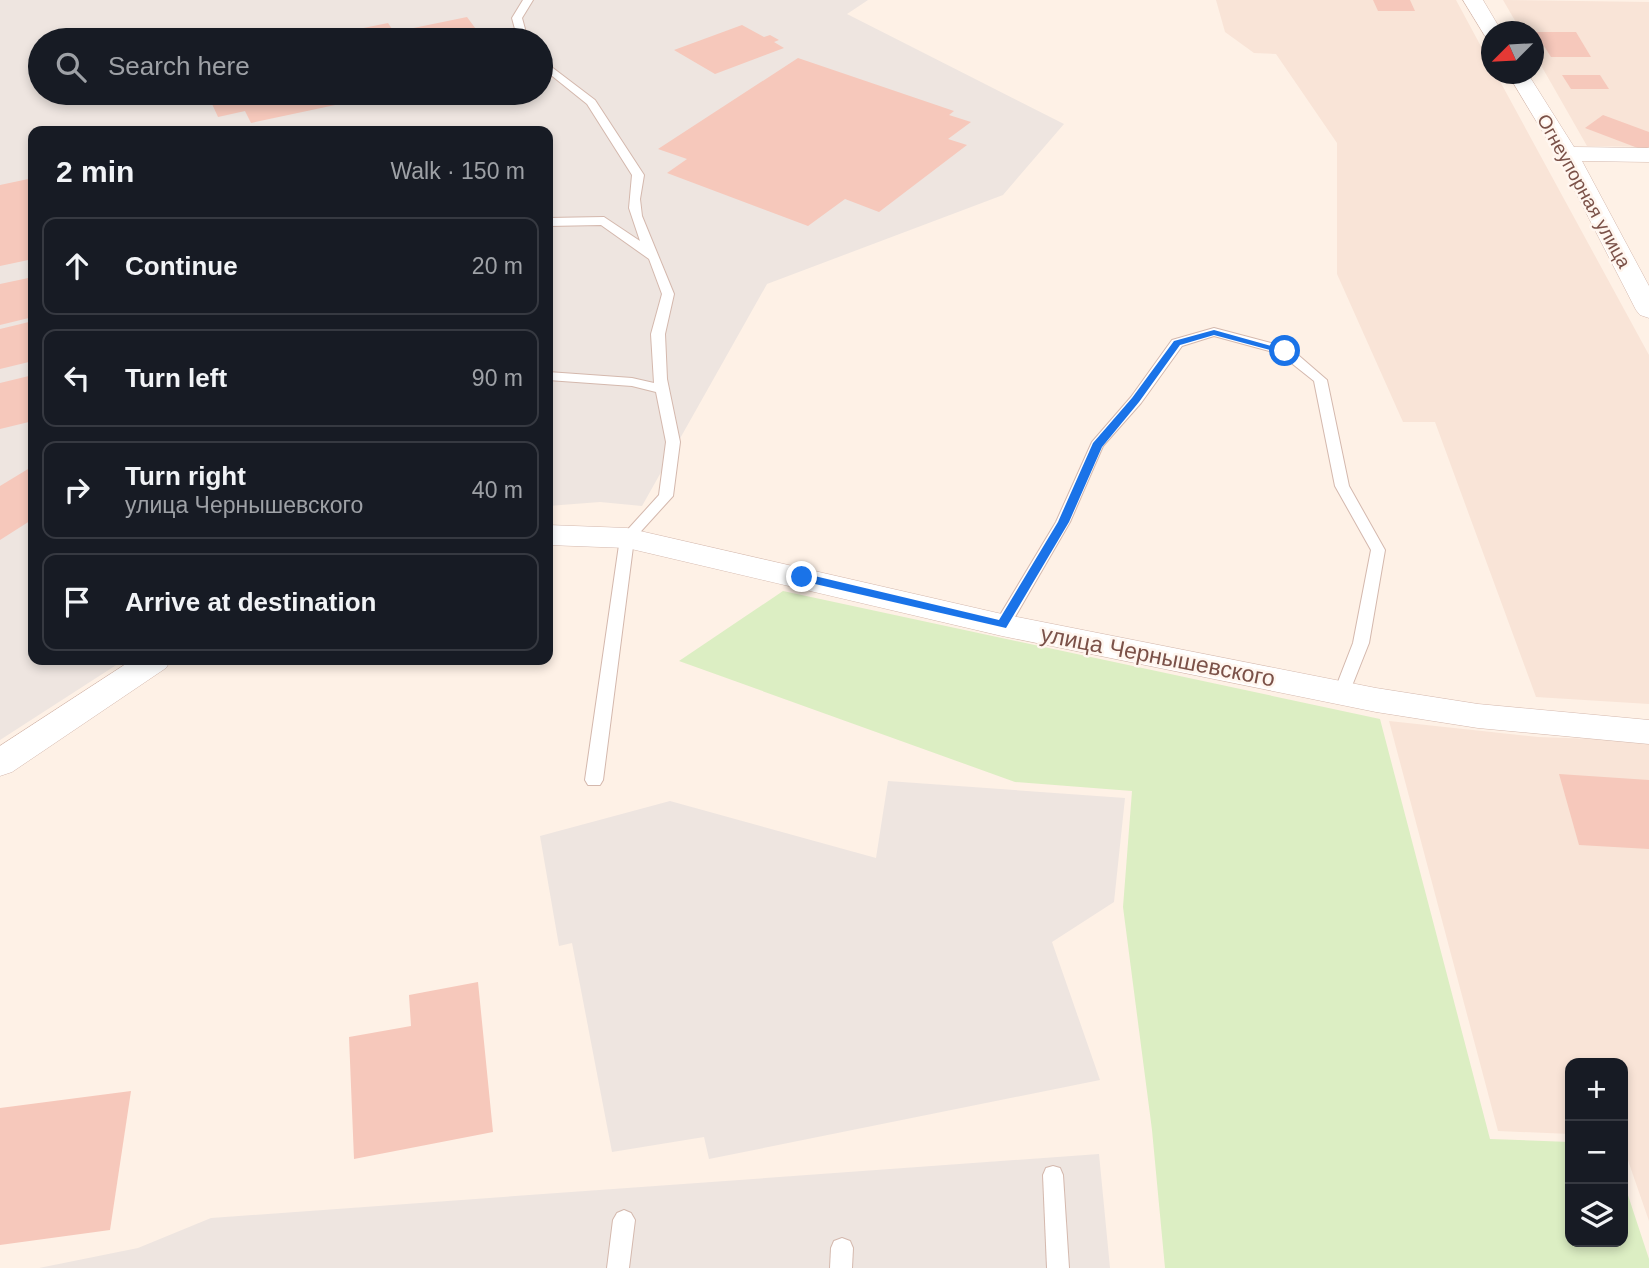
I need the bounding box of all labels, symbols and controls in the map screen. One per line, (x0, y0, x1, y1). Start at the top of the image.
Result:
north arrow (1481, 21, 1544, 84)
search box (28, 28, 553, 105)
icon: search (52, 48, 90, 86)
text: Search here (108, 51, 250, 81)
street label: Огнеупорная улица (1533, 111, 1635, 272)
text: 2 min (56, 155, 134, 188)
text: Walk · 150 m (390, 158, 525, 184)
icon: ahead (58, 247, 96, 285)
text: Continue (125, 251, 238, 281)
text: 20 m (472, 253, 523, 279)
route start (1269, 335, 1300, 366)
icon: left (58, 359, 96, 397)
text: Turn left (125, 363, 227, 393)
text: 90 m (472, 365, 523, 391)
text: Turn right (125, 461, 246, 491)
icon: right (58, 471, 96, 509)
text: 40 m (472, 477, 523, 503)
text: улица Чернышевского (125, 492, 363, 518)
route end (786, 561, 817, 592)
icon: arrive (58, 583, 96, 621)
text: Arrive at destination (125, 587, 376, 617)
street label: улица Чернышевского (1039, 621, 1277, 691)
map controls (1565, 1058, 1628, 1247)
button: + (1565, 1058, 1628, 1121)
button: − (1565, 1121, 1628, 1184)
button: layers (1565, 1184, 1628, 1247)

